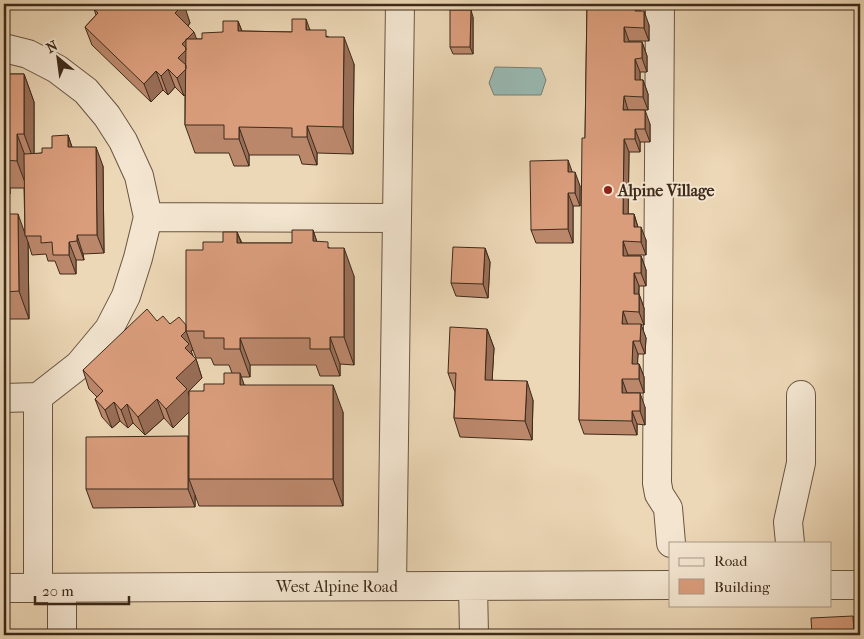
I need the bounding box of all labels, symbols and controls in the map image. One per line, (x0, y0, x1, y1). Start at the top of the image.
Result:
north arrow (32, 32, 82, 82)
text: N (43, 37, 61, 57)
place label: Alpine Village (617, 181, 715, 201)
marker: Alpine Village (602, 184, 614, 196)
legend (669, 542, 832, 606)
text: Road (714, 552, 748, 570)
scale bar (35, 574, 129, 606)
street label: West Alpine Road (275, 577, 398, 596)
text: Building (714, 578, 771, 596)
text: 20 m (42, 582, 74, 600)

